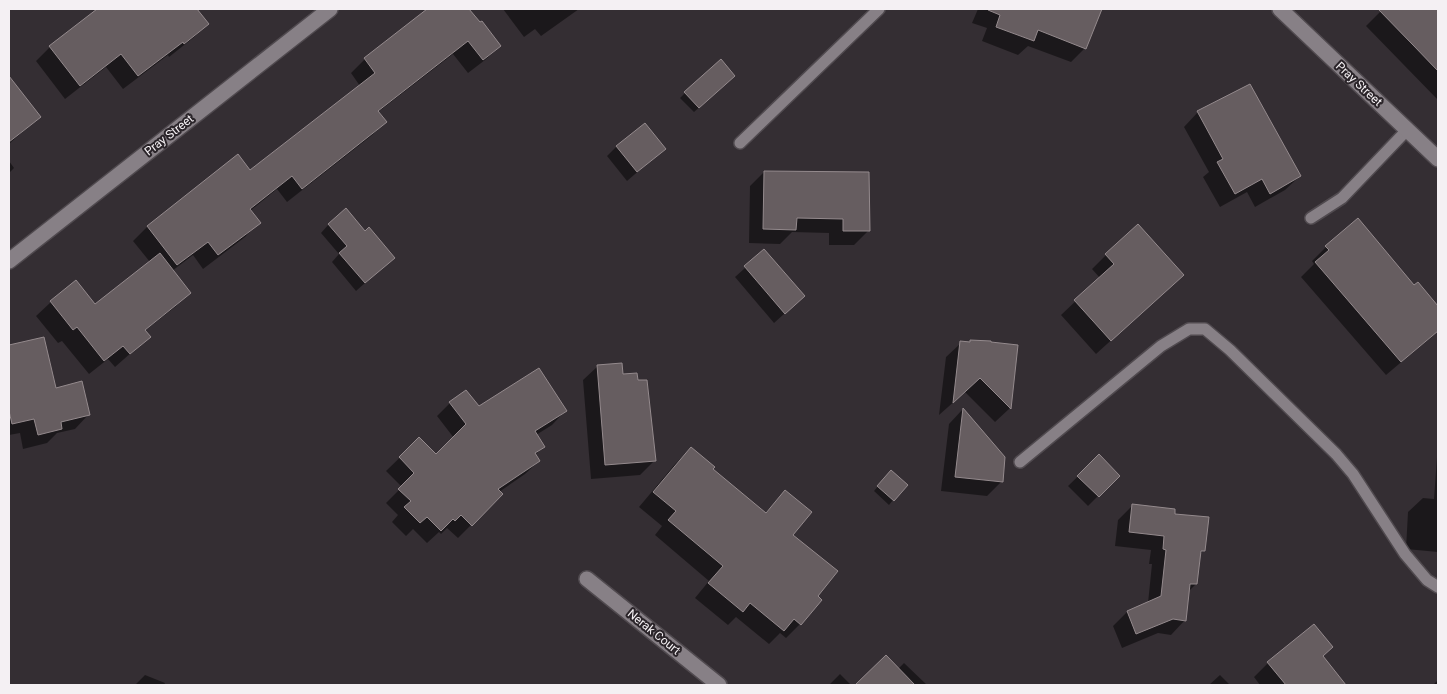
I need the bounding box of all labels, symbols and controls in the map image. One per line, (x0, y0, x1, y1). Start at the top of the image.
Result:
street label: Pray Street (1333, 59, 1385, 109)
street label: Pray Street (142, 112, 196, 158)
street label: Nerak Court (625, 606, 683, 658)

